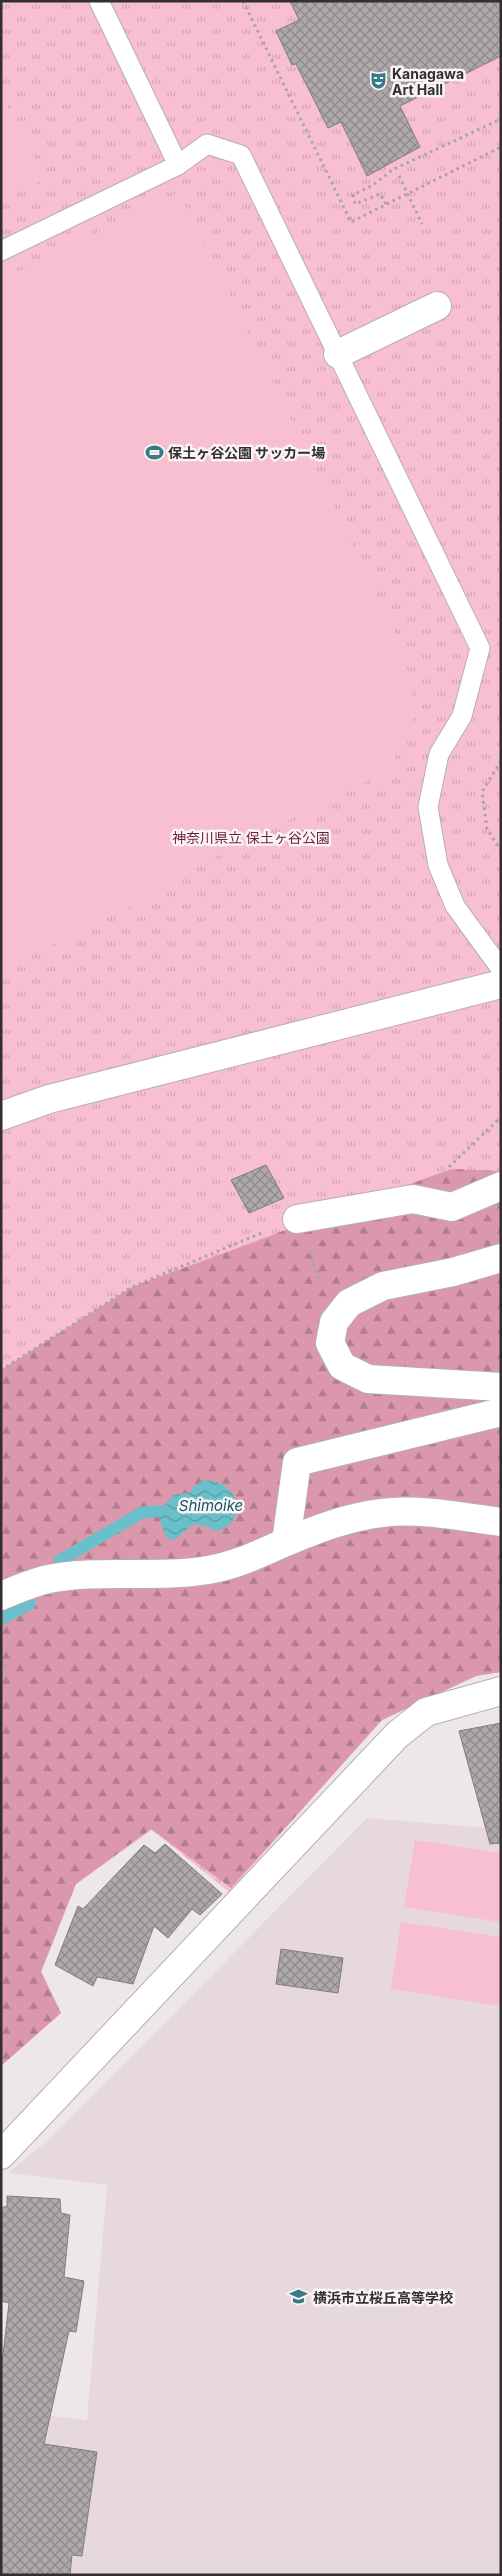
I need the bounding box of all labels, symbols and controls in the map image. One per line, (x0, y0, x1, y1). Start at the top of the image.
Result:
place label: Kanagawa Art Hall (392, 65, 464, 98)
theatre icon: Kanagawa Art Hall (368, 71, 388, 91)
sports icon: 保土ヶ谷公園 サッカー場 (144, 442, 164, 462)
place label: 保土ヶ谷公園 サッカー場 (168, 444, 325, 461)
park label: 神奈川県立 保土ヶ谷公園 (172, 829, 330, 846)
water label: Shimoike (179, 1496, 243, 1515)
school or university icon: 横浜市立桜丘高等学校 (289, 2287, 309, 2307)
place label: 横浜市立桜丘高等学校 (313, 2289, 453, 2306)

